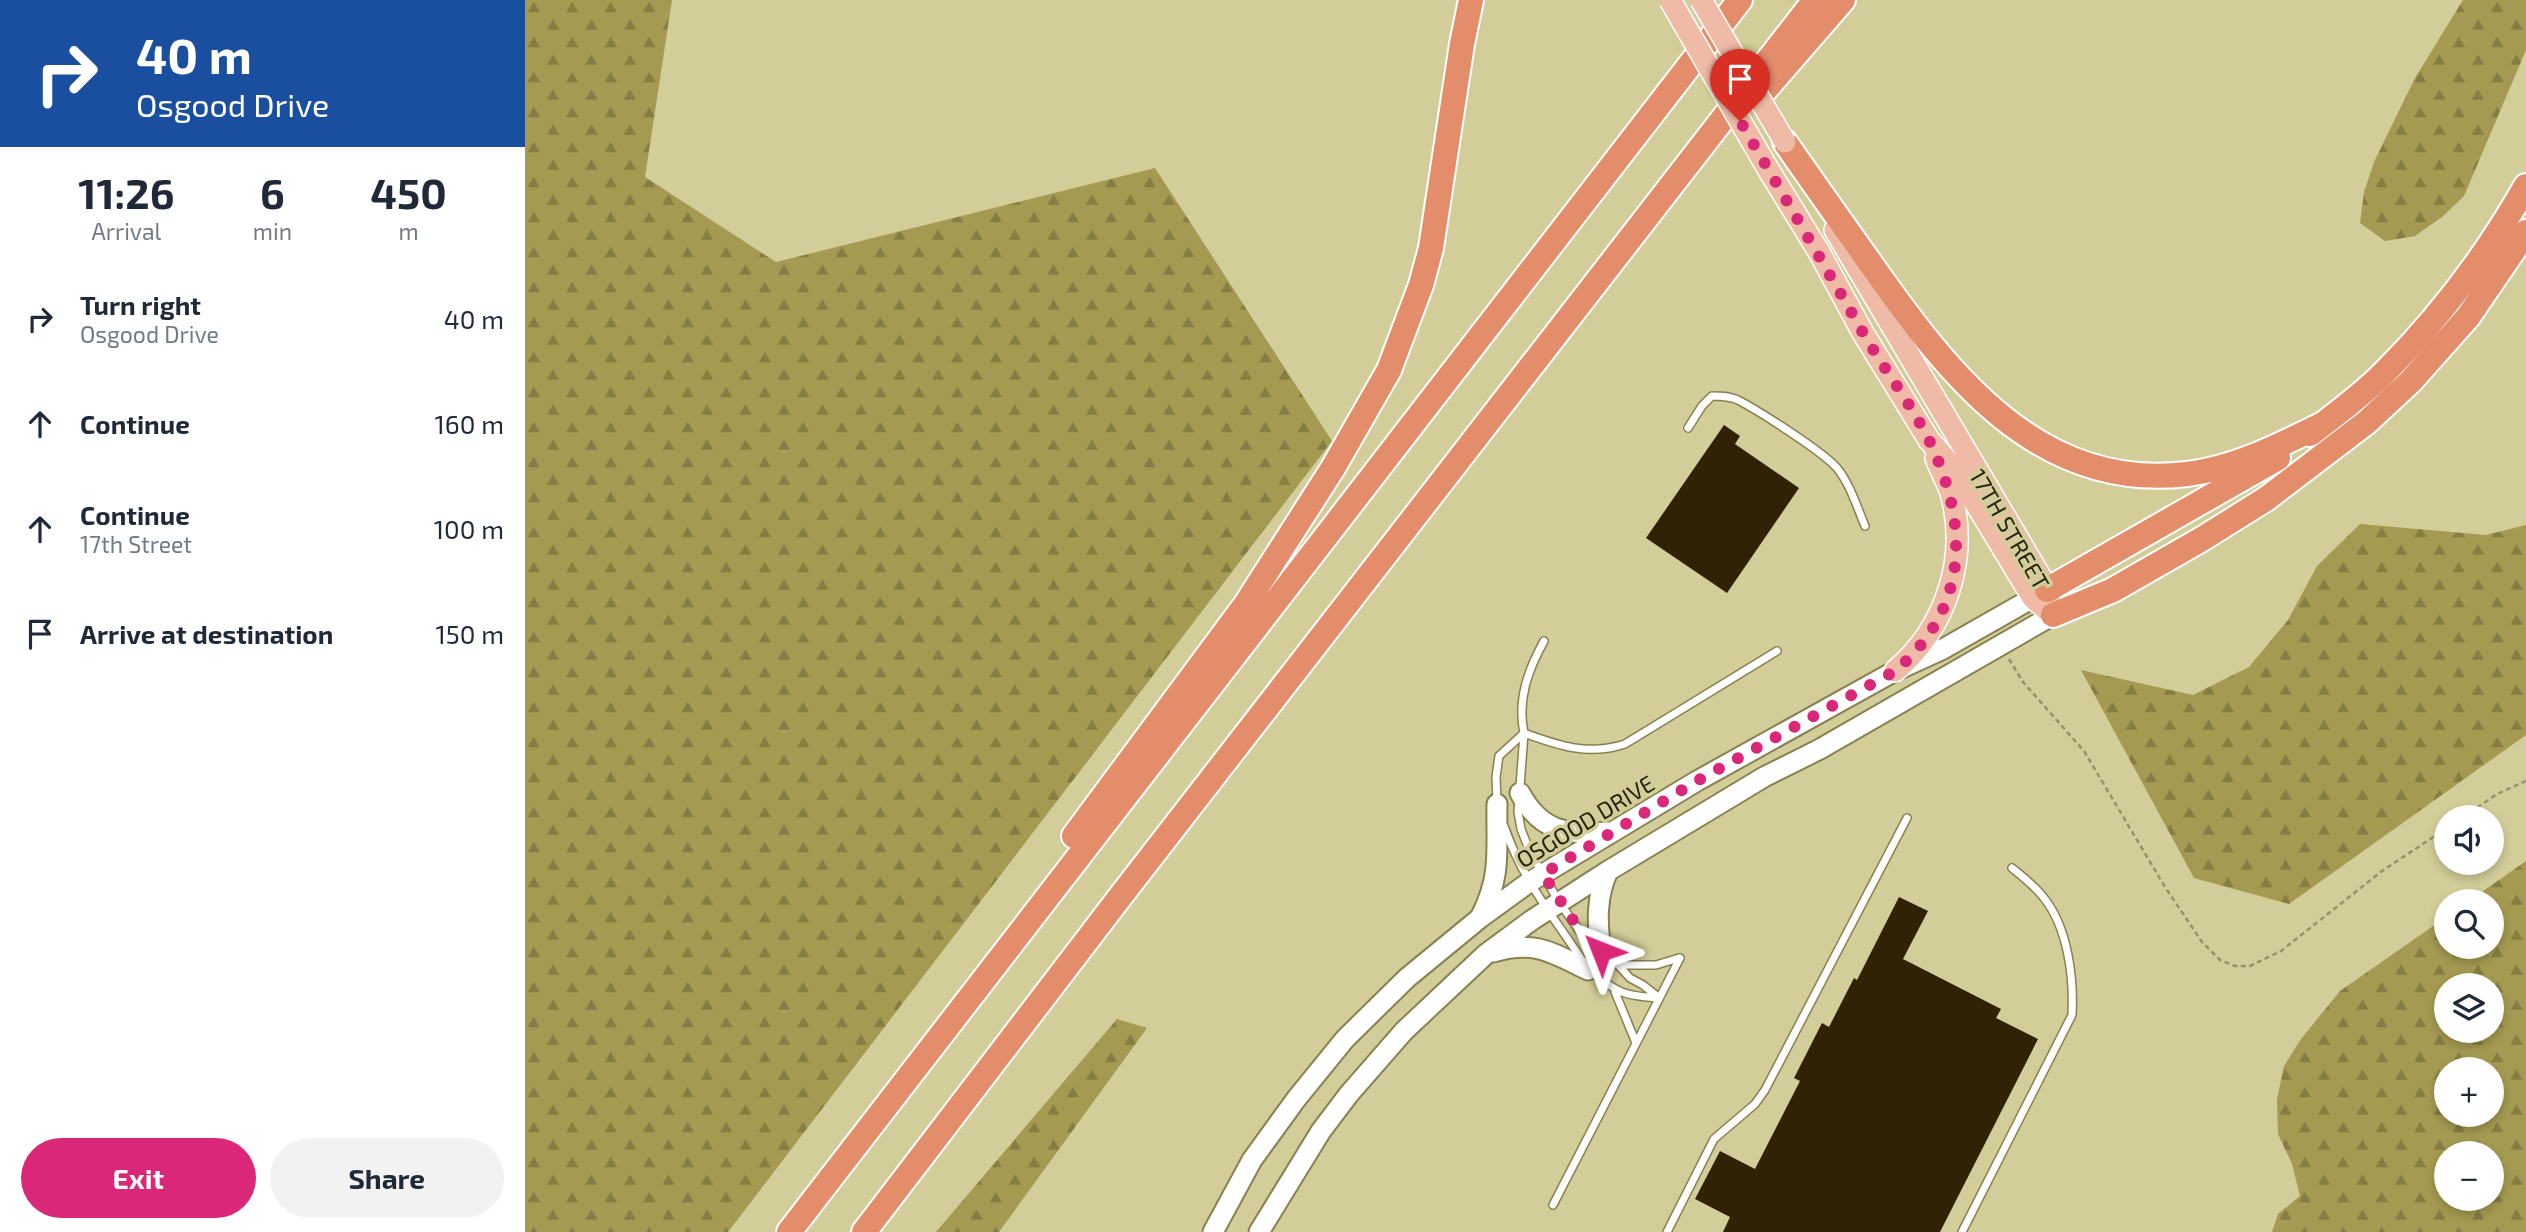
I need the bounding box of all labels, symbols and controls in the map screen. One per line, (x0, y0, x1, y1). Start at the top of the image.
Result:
text: 40 m (136, 25, 252, 84)
icon: right (21, 28, 112, 119)
pin (1710, 49, 1770, 121)
icon: arrive (1721, 60, 1759, 98)
text: Osgood Drive (136, 85, 329, 123)
text: 11:26 (78, 167, 175, 217)
text: 6 (260, 167, 285, 217)
text: 450 (370, 167, 447, 217)
text: Arrival (91, 217, 161, 245)
text: min (253, 217, 292, 245)
text: m (398, 217, 419, 245)
text: Turn right (80, 289, 201, 320)
icon: right (21, 300, 59, 338)
text: 40 m (444, 303, 504, 334)
text: Osgood Drive (80, 320, 219, 348)
icon: ahead (21, 405, 59, 443)
text: Continue (80, 408, 190, 439)
text: 160 m (435, 408, 504, 439)
street label: 17TH STREET (1964, 464, 2056, 594)
text: Continue (80, 499, 190, 530)
icon: ahead (21, 510, 59, 548)
text: 100 m (434, 513, 504, 544)
text: 17th Street (80, 530, 192, 558)
icon: arrive (21, 615, 59, 653)
text: Arrive at destination (80, 618, 333, 649)
text: 150 m (435, 618, 504, 649)
street label: OSGOOD DRIVE (1511, 769, 1659, 873)
map controls (2434, 805, 2504, 1211)
button: sound (2434, 805, 2504, 875)
button: search (2434, 889, 2504, 959)
position arrow (1564, 914, 1638, 988)
button: layers (2434, 973, 2504, 1043)
button: + (2434, 1057, 2504, 1127)
button: Exit (21, 1138, 256, 1218)
button: Share (270, 1138, 504, 1218)
button: − (2434, 1141, 2504, 1211)

